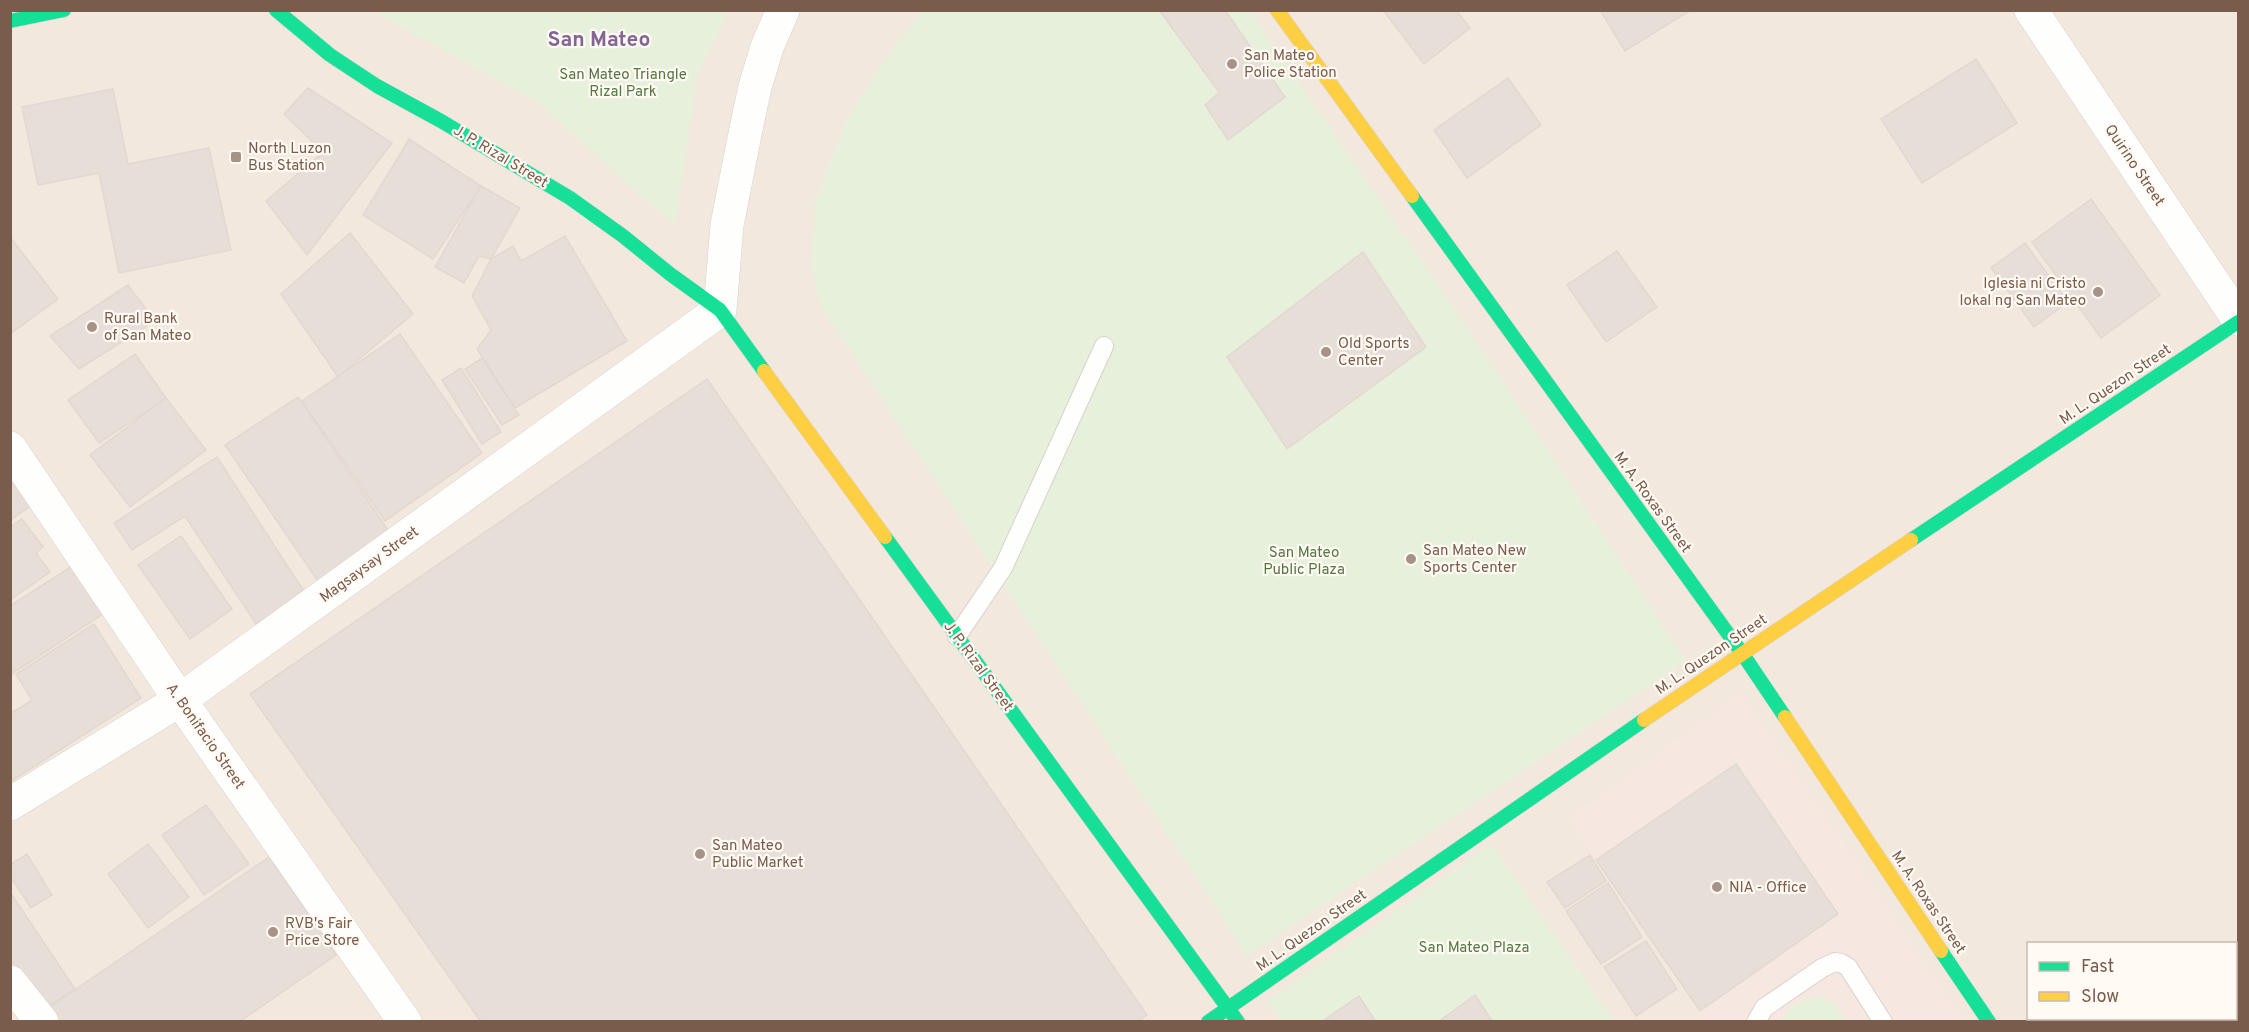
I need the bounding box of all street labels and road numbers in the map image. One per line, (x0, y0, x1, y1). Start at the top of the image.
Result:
street label: Quirino Street (2099, 121, 2168, 210)
street label: J. P. Rizal Street (449, 122, 551, 193)
street label: M. L. Quezon Street (2056, 341, 2175, 430)
street label: M. A. Roxas Street (1609, 449, 1695, 557)
street label: Magsaysay Street (317, 523, 423, 608)
street label: M. L. Quezon Street (1652, 611, 1771, 700)
street label: J. P. Rizal Street (939, 618, 1017, 716)
street label: A. Bonifacio Street (161, 680, 248, 794)
street label: M. A. Roxas Street (1886, 848, 1969, 958)
street label: M. L. Quezon Street (1253, 886, 1371, 976)

